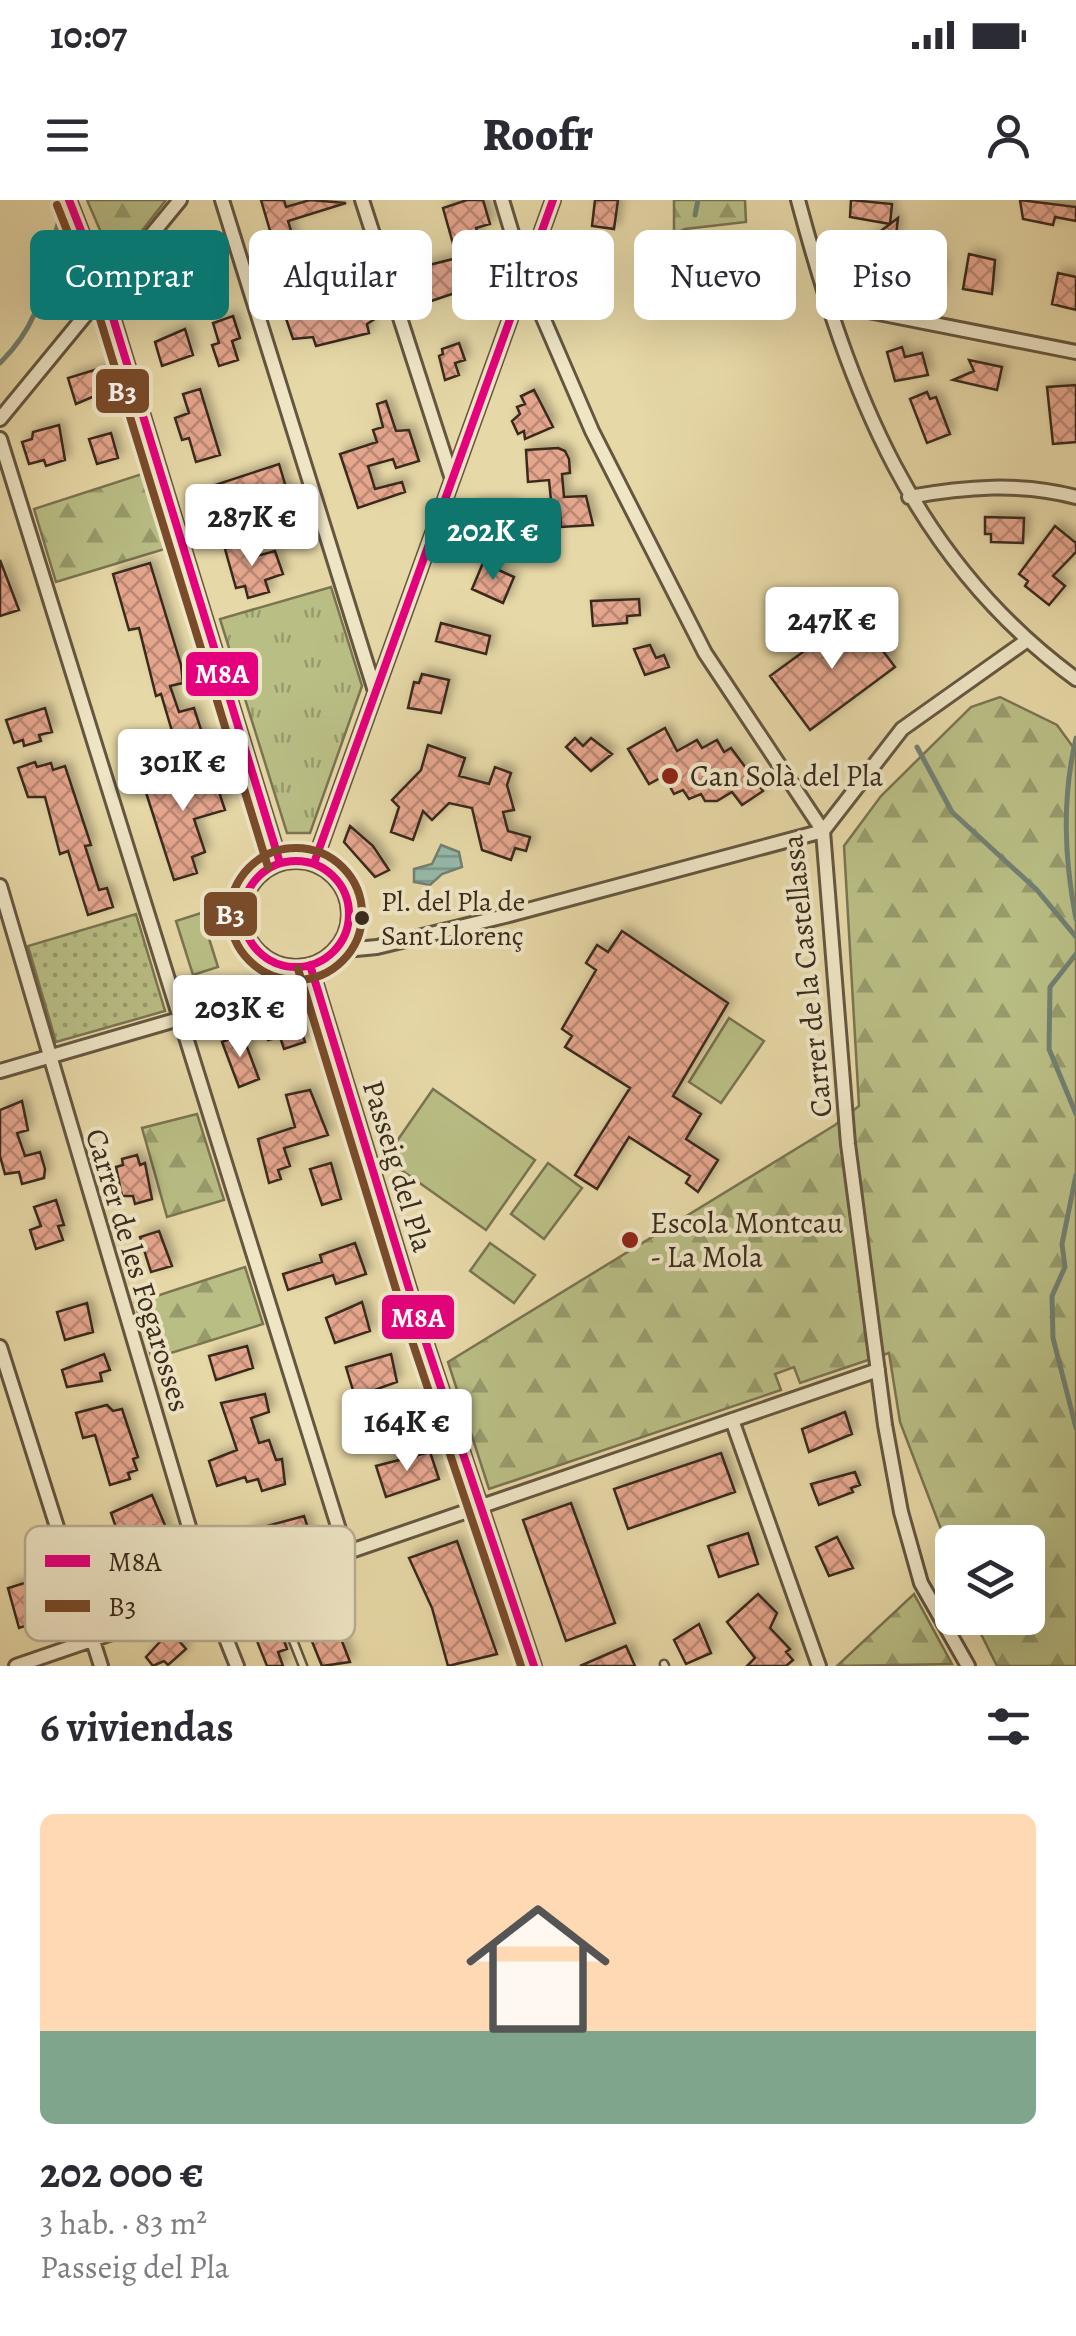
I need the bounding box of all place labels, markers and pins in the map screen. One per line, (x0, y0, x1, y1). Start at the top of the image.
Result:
pin: 287K € (171, 484, 333, 569)
pin: 202K € (412, 498, 574, 583)
pin: 247K € (751, 587, 913, 672)
pin: 301K € (102, 729, 264, 814)
place label: Can Solà del Pla (690, 756, 883, 796)
marker: Can Solà del Pla (659, 765, 681, 787)
place label: Pl. del Pla de Sant Llorenç (381, 883, 525, 955)
marker: Pl. del Pla de Sant Llorenç (352, 908, 372, 928)
pin: 203K € (159, 975, 321, 1060)
place label: Escola Montcau - La Mola (650, 1203, 844, 1277)
marker: Escola Montcau - La Mola (619, 1229, 641, 1251)
pin: 164K € (326, 1389, 488, 1474)

